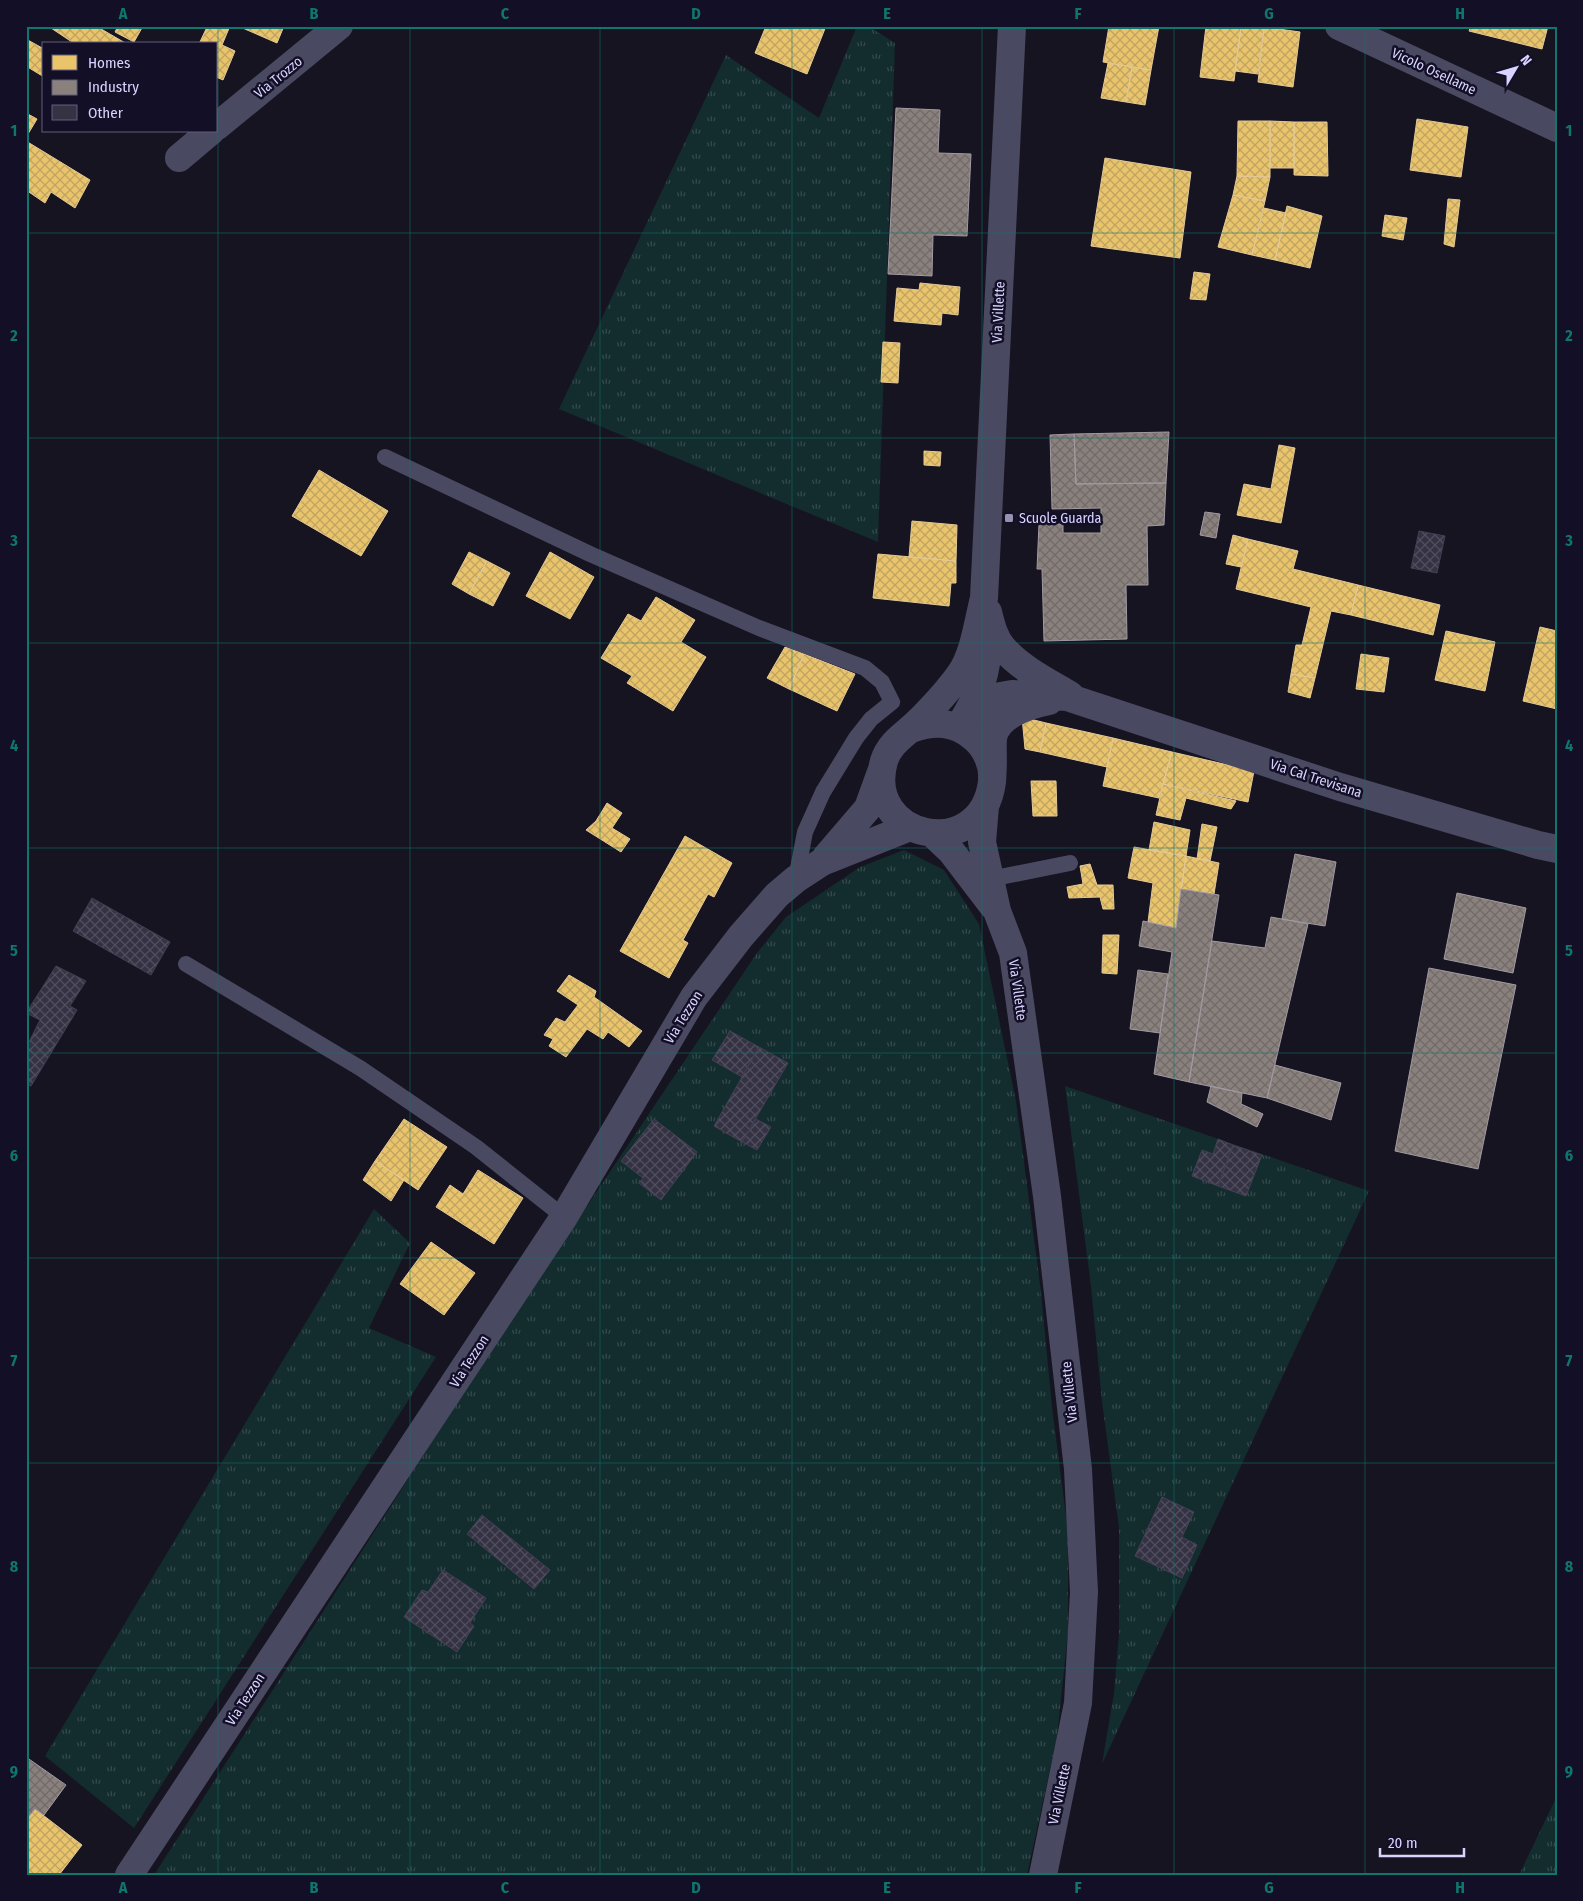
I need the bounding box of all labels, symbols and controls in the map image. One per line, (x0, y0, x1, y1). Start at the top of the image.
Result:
text: A (118, 4, 128, 23)
text: B (310, 4, 319, 23)
text: C (501, 4, 510, 23)
text: D (691, 4, 701, 23)
text: E (883, 4, 891, 23)
text: F (1074, 4, 1082, 23)
text: G (1264, 4, 1274, 23)
text: H (1455, 4, 1465, 23)
legend (42, 42, 218, 132)
north arrow (1490, 42, 1540, 92)
street label: Vicolo Osellame (1389, 44, 1479, 99)
text: N (1517, 52, 1535, 69)
street label: Via Trozzo (251, 53, 306, 102)
text: Homes (88, 54, 130, 72)
text: Industry (88, 78, 139, 96)
text: Other (88, 104, 124, 122)
text: 1 (11, 121, 17, 140)
text: 1 (1566, 121, 1572, 140)
street label: Via Villette (988, 281, 1009, 343)
text: 2 (9, 326, 18, 345)
text: 2 (1564, 326, 1573, 345)
place label: Scuole Guarda (1019, 510, 1102, 527)
marker: Scuole Guarda (1003, 512, 1015, 524)
text: 3 (9, 531, 18, 550)
text: 3 (1564, 531, 1573, 550)
text: 4 (10, 736, 18, 755)
text: 4 (1565, 736, 1573, 755)
street label: Via Cal Trevisana (1268, 756, 1364, 801)
text: 5 (10, 941, 18, 960)
text: 5 (1565, 941, 1573, 960)
street label: Via Villette (1005, 958, 1030, 1022)
street label: Via Tezzon (661, 988, 706, 1047)
text: 6 (10, 1146, 18, 1165)
text: 6 (1565, 1146, 1573, 1165)
street label: Via Tezzon (446, 1332, 493, 1391)
text: 7 (11, 1351, 18, 1370)
text: 7 (1566, 1351, 1573, 1370)
street label: Via Villette (1058, 1360, 1081, 1423)
text: 8 (10, 1557, 19, 1576)
text: 8 (1565, 1557, 1574, 1576)
street label: Via Tezzon (222, 1670, 269, 1729)
text: 9 (10, 1762, 18, 1781)
street label: Via Villette (1045, 1762, 1074, 1826)
text: 9 (1565, 1762, 1573, 1781)
scale bar (1380, 1826, 1464, 1858)
text: 20 m (1388, 1834, 1418, 1852)
text: A (118, 1878, 128, 1897)
text: B (310, 1878, 319, 1897)
text: C (501, 1878, 510, 1897)
text: D (691, 1878, 701, 1897)
text: E (883, 1878, 891, 1897)
text: F (1074, 1878, 1082, 1897)
text: G (1264, 1878, 1274, 1897)
text: H (1455, 1878, 1465, 1897)

